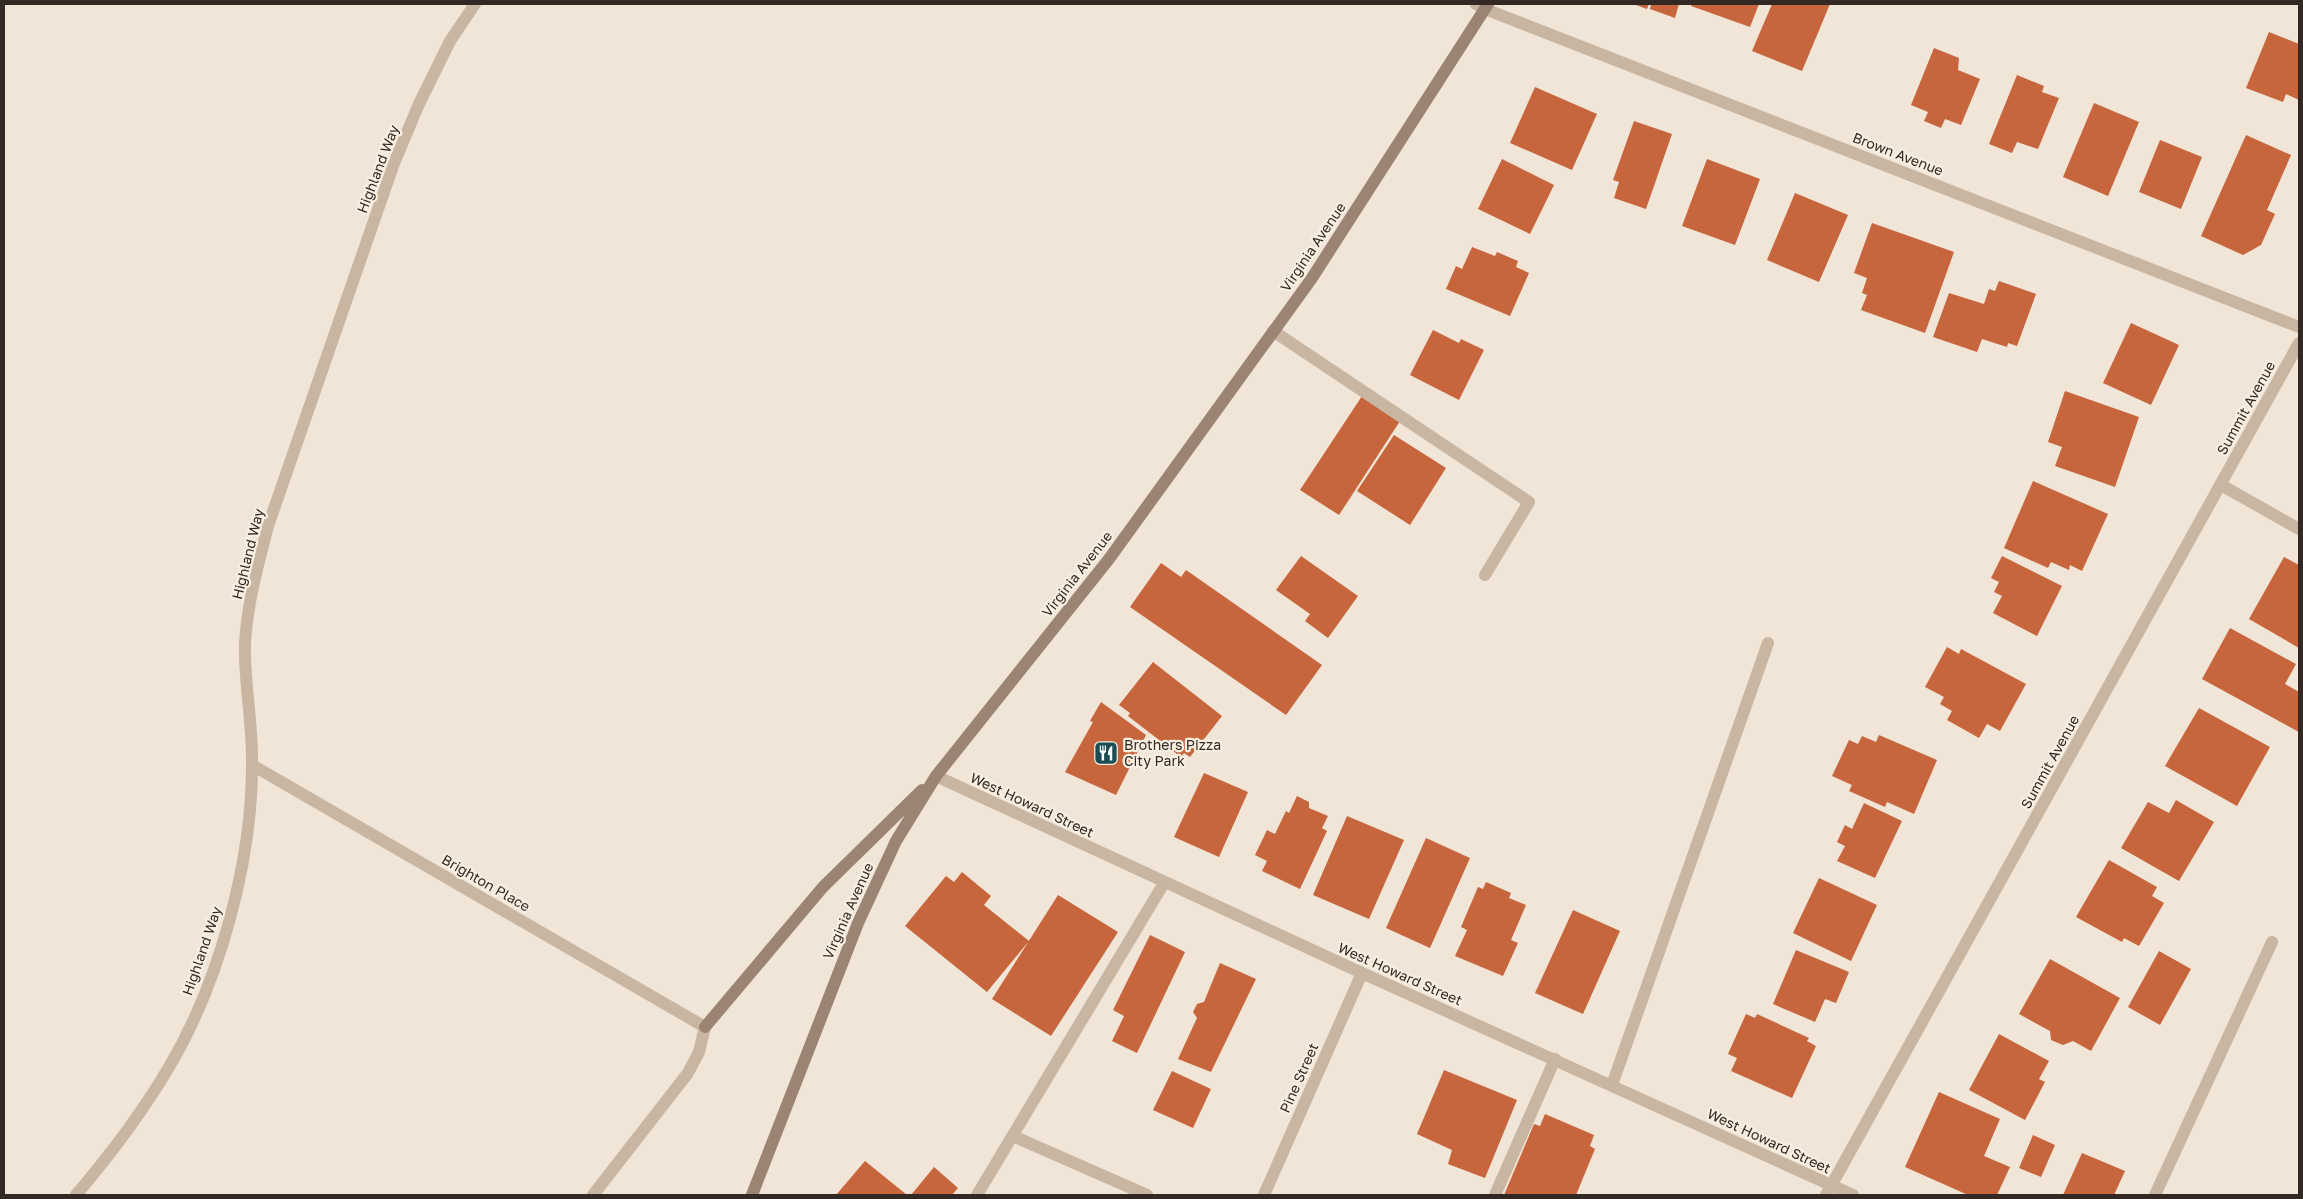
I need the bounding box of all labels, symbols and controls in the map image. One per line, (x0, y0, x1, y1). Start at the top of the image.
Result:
street label: Highland Way (353, 122, 402, 215)
street label: Brown Avenue (1850, 128, 1946, 179)
street label: Virginia Avenue (1276, 199, 1349, 295)
street label: Summit Avenue (2213, 358, 2278, 458)
street label: Highland Way (228, 507, 267, 601)
street label: Virginia Avenue (1038, 527, 1115, 620)
street label: Summit Avenue (2017, 712, 2082, 812)
place label: Brothers Pizza City Park (1124, 736, 1221, 769)
restaurant icon: Brothers Pizza City Park (1093, 740, 1119, 766)
street label: West Howard Street (968, 768, 1097, 841)
street label: Brighton Place (439, 850, 533, 915)
street label: Virginia Avenue (819, 860, 876, 962)
street label: Highland Way (178, 904, 225, 998)
street label: West Howard Street (1335, 938, 1465, 1009)
street label: Pine Street (1276, 1040, 1321, 1115)
street label: West Howard Street (1705, 1104, 1834, 1177)

